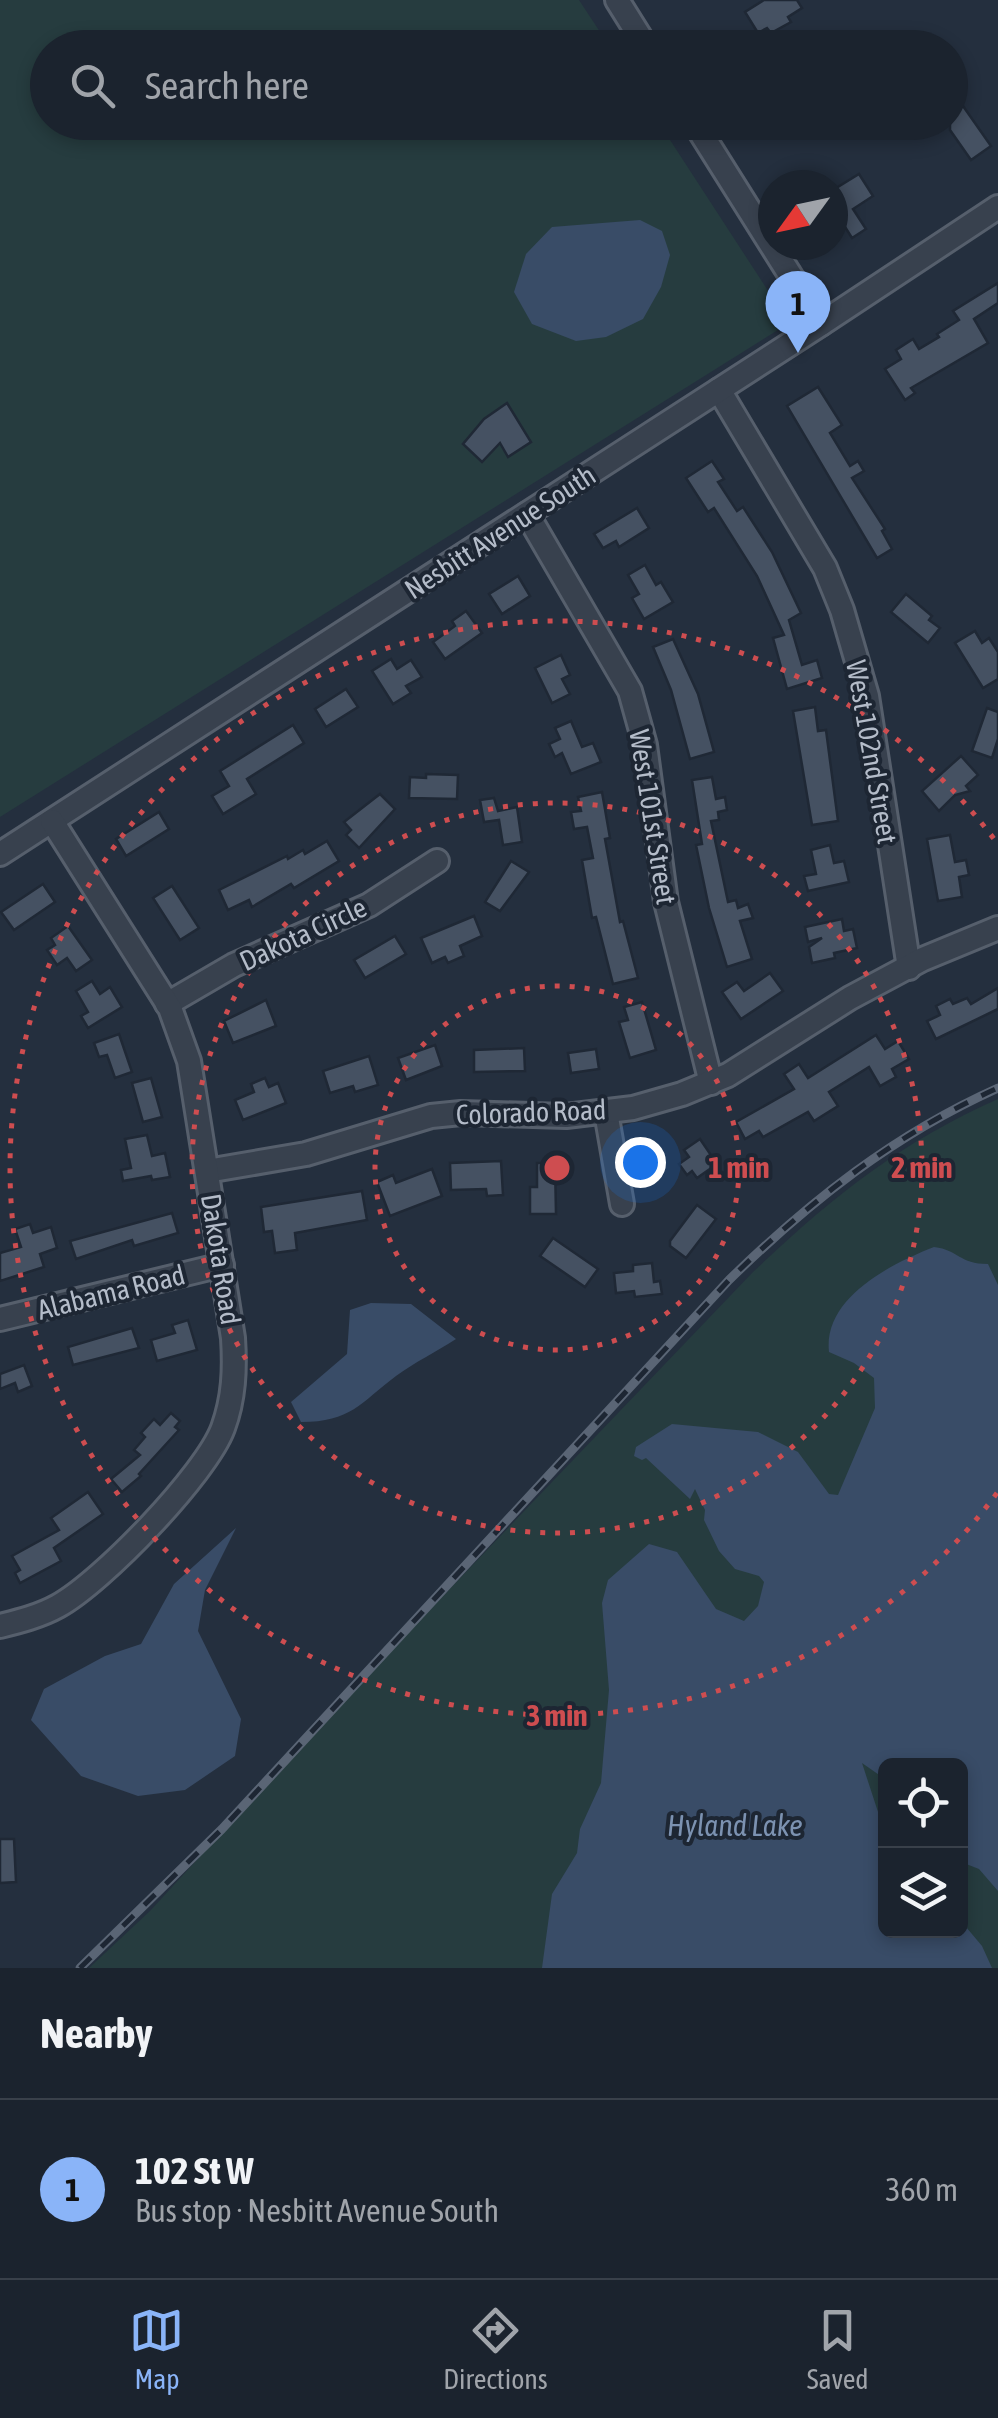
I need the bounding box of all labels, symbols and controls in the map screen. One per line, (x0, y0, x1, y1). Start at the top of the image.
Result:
search box (30, 30, 968, 140)
icon: search (65, 58, 120, 113)
text: Search here (145, 64, 309, 107)
north arrow (758, 170, 848, 260)
pin: 1 (766, 270, 830, 353)
street label: Nesbitt Avenue South (399, 459, 601, 605)
street label: West 102nd Street (840, 658, 904, 846)
street label: West 101st Street (623, 727, 683, 907)
street label: Dakota Circle (235, 891, 371, 977)
street label: Colorado Road (455, 1093, 607, 1131)
your location (615, 1137, 666, 1188)
centre of rings (539, 1150, 575, 1186)
text: 1 min (708, 1150, 770, 1184)
text: 2 min (891, 1150, 953, 1184)
street label: Dakota Road (195, 1191, 247, 1327)
street label: Alabama Road (34, 1258, 188, 1326)
text: 3 min (526, 1698, 588, 1732)
map controls (878, 1758, 968, 1938)
button: locate (878, 1758, 968, 1848)
water label: Hyland Lake (667, 1808, 803, 1842)
button: layers (878, 1848, 968, 1938)
text: Nearby (40, 2009, 153, 2057)
text: 102 St W (135, 2149, 253, 2192)
text: 1 (65, 2171, 80, 2208)
text: 360 m (885, 2171, 958, 2208)
text: Bus stop · Nesbitt Avenue South (135, 2192, 499, 2229)
tab: Map (129, 2303, 184, 2395)
tab: Directions (443, 2303, 548, 2395)
tab: Saved (807, 2303, 869, 2395)

